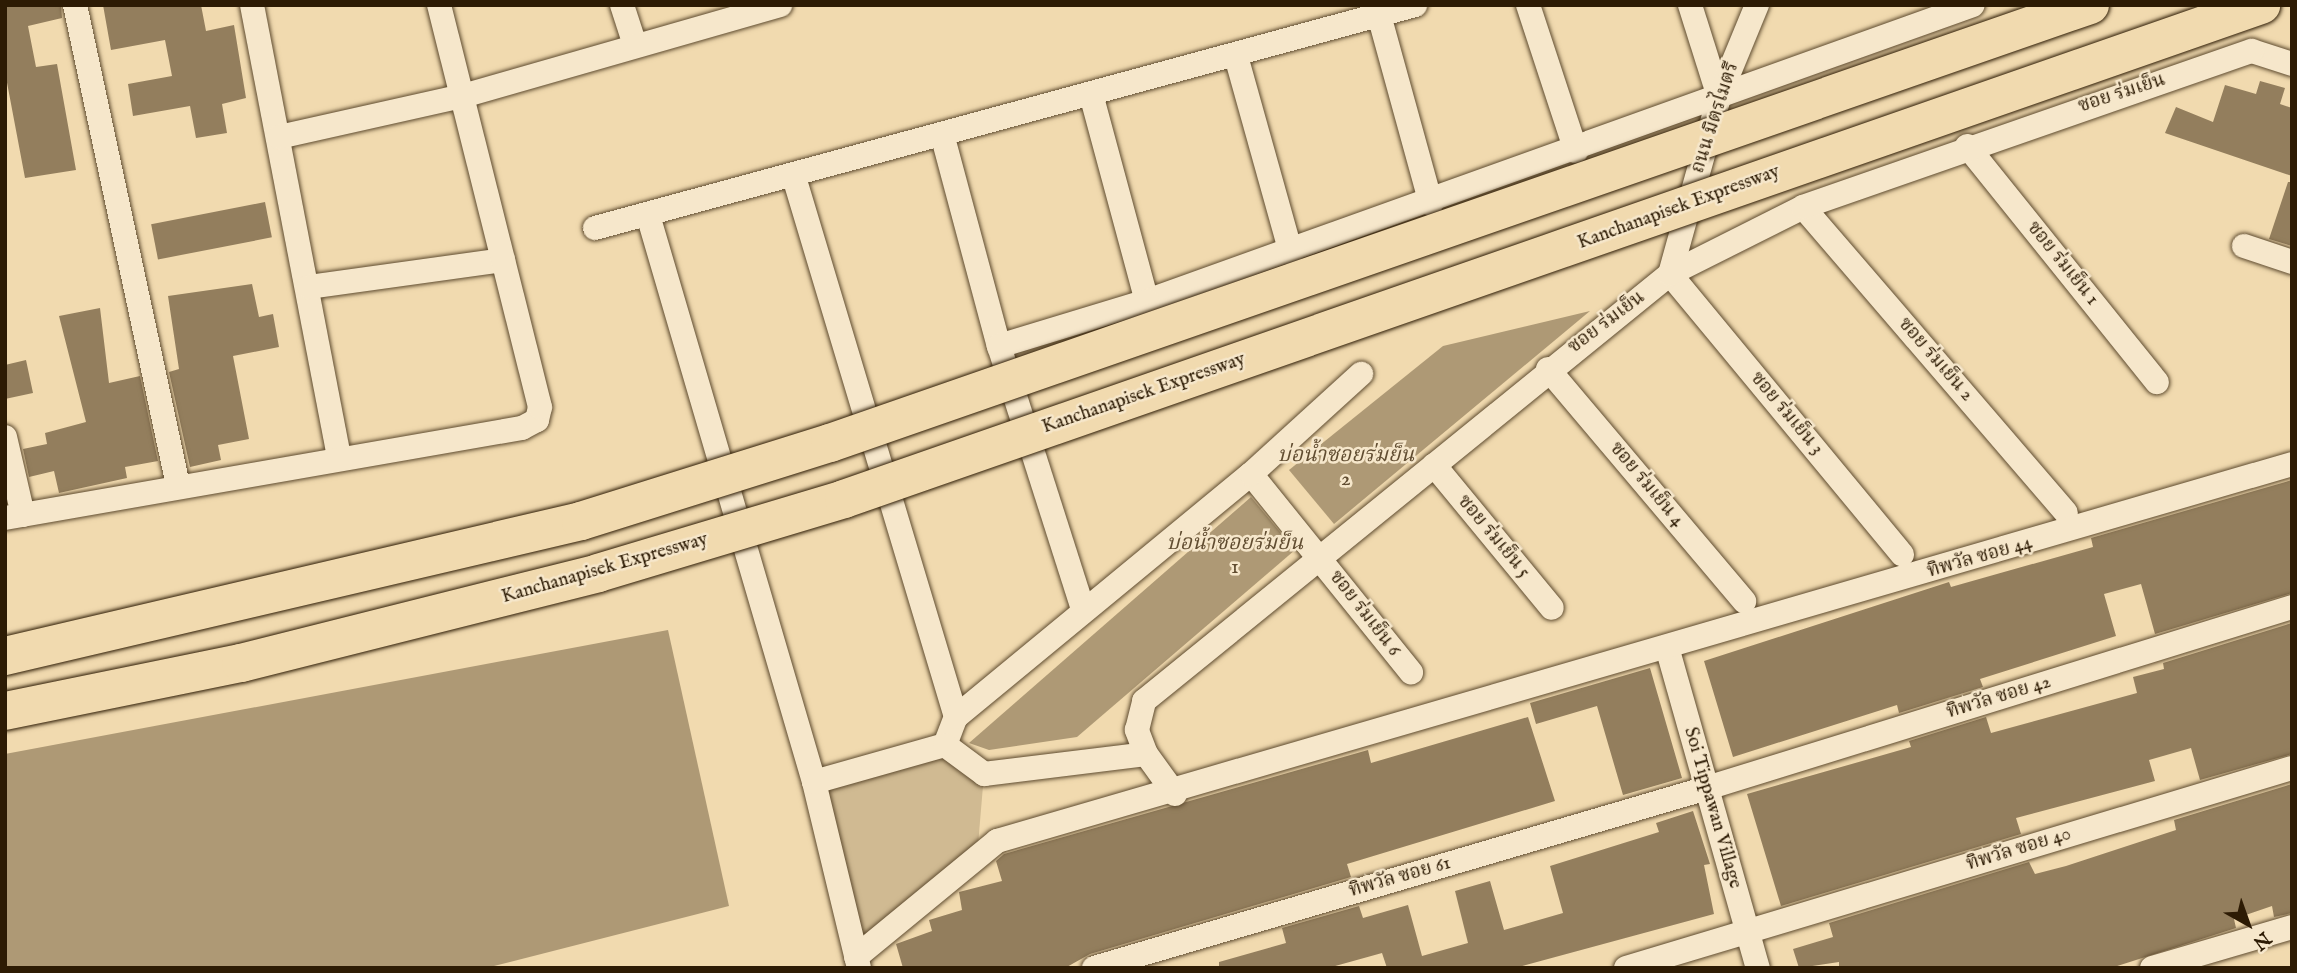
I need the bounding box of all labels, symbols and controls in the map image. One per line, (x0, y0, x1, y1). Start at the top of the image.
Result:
street label: ถนน มิตรไมตรี (1687, 60, 1745, 176)
street label: ซอย ร่มเย็น (2076, 69, 2168, 119)
street label: Kanchanapisek Expressway (1575, 161, 1783, 255)
street label: ซอย ร่มเย็น 1 (2021, 217, 2103, 311)
street label: ซอย ร่มเย็น (1564, 287, 1650, 359)
street label: ซอย ร่มเย็น 2 (1892, 314, 1978, 406)
street label: Kanchanapisek Expressway (1039, 348, 1249, 440)
street label: ซอย ร่มเย็น 3 (1745, 368, 1827, 460)
street label: ซอย ร่มเย็น 4 (1604, 438, 1688, 532)
water label: บ่อน้ำซอยร่มย็น 2 (1278, 443, 1414, 493)
street label: ซอย ร่มเย็น 5 (1452, 491, 1534, 583)
street label: Kanchanapisek Expressway (499, 529, 711, 609)
water label: บ่อน้ำซอยร่มย็น 1 (1167, 531, 1303, 581)
street label: ทิพวัล ซอย 44 (1925, 532, 2035, 584)
street label: ซอย ร่มเย็น 6 (1323, 567, 1405, 661)
street label: ทิพวัล ซอย 42 (1944, 671, 2054, 725)
street label: Soi Tippawan Village (1678, 725, 1746, 891)
street label: ทิพวัล ซอย 40 (1964, 823, 2074, 877)
street label: ทิพวัล ซอย 61 (1347, 853, 1453, 903)
north arrow (2213, 889, 2283, 959)
text: N (2247, 926, 2276, 955)

